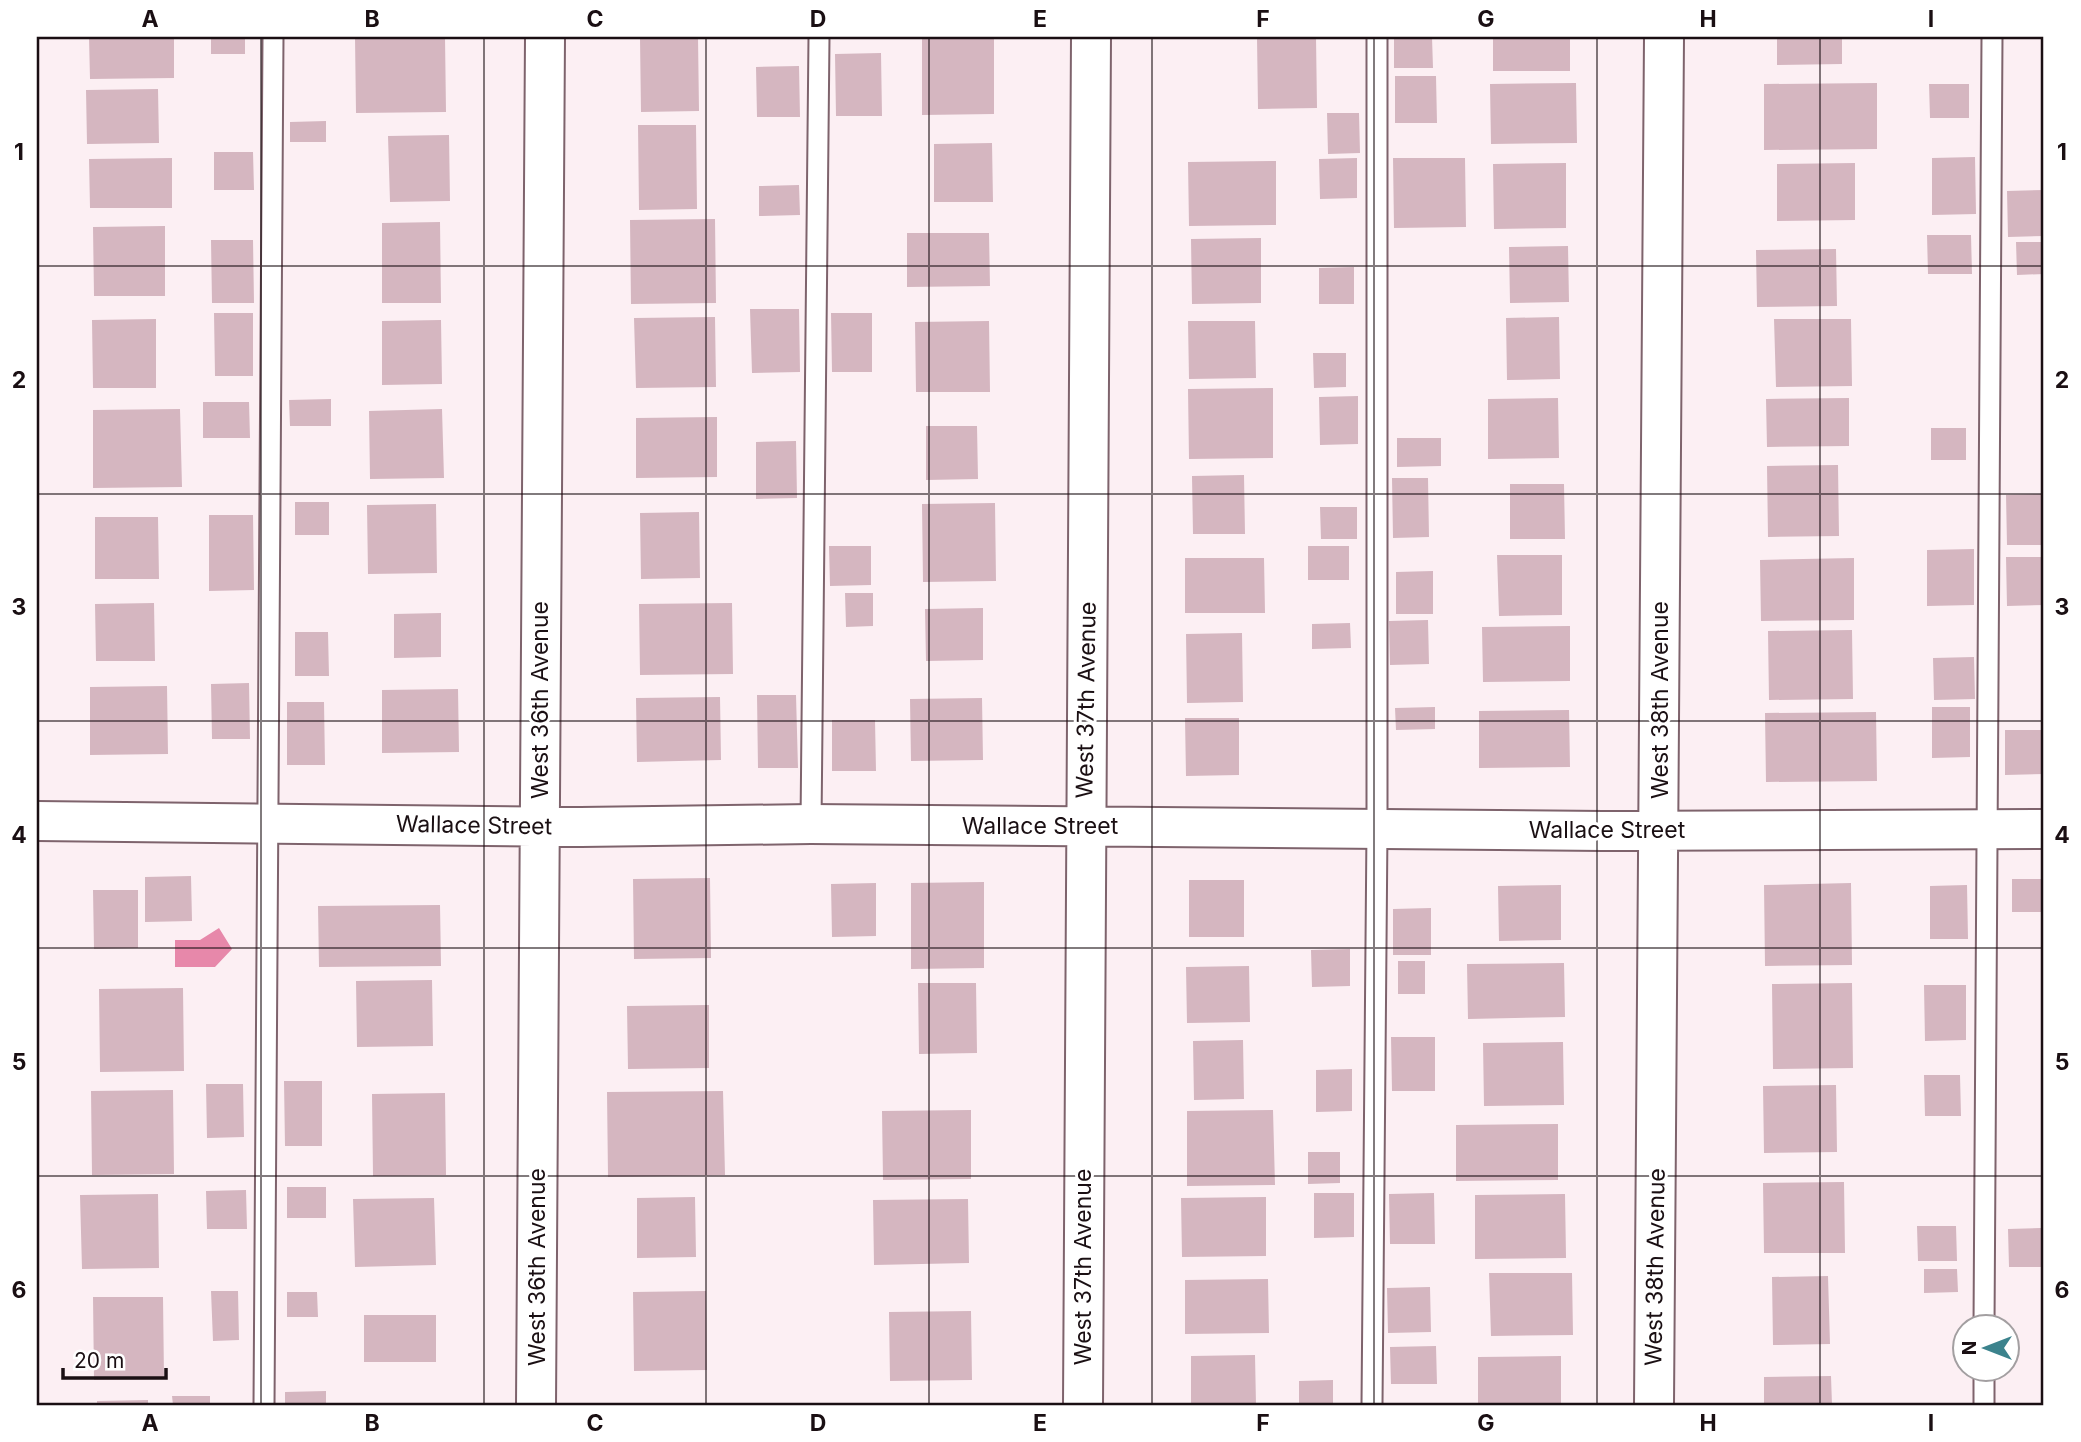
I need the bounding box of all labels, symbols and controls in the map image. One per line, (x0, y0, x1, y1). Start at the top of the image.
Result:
text: A (141, 5, 159, 33)
text: B (364, 5, 380, 33)
text: C (586, 5, 604, 33)
text: D (810, 5, 826, 33)
text: E (1033, 5, 1047, 33)
text: F (1256, 5, 1270, 33)
text: G (1477, 5, 1495, 33)
text: H (1699, 5, 1717, 33)
text: I (1928, 5, 1934, 33)
text: 1 (14, 138, 24, 166)
text: 1 (2057, 138, 2067, 166)
text: 2 (12, 366, 26, 394)
text: 2 (2055, 366, 2069, 394)
text: 3 (12, 593, 26, 621)
text: 3 (2055, 593, 2069, 621)
street label: West 36th Avenue (526, 601, 554, 799)
street label: West 37th Avenue (1070, 601, 1102, 799)
street label: West 38th Avenue (1646, 601, 1674, 799)
street label: Wallace Street (396, 810, 553, 840)
street label: Wallace Street (962, 812, 1119, 840)
street label: Wallace Street (1529, 816, 1686, 844)
text: 4 (11, 821, 27, 849)
text: 4 (2054, 821, 2070, 849)
text: 5 (12, 1048, 26, 1076)
text: 5 (2055, 1048, 2069, 1076)
street label: West 36th Avenue (523, 1168, 551, 1366)
street label: West 38th Avenue (1639, 1168, 1671, 1366)
street label: West 37th Avenue (1069, 1169, 1097, 1365)
text: 6 (12, 1276, 26, 1304)
text: 6 (2055, 1276, 2069, 1304)
north arrow (1952, 1312, 2022, 1382)
scale bar (63, 1337, 166, 1381)
text: N (1958, 1341, 1981, 1355)
text: 20 m (74, 1348, 124, 1373)
text: A (141, 1409, 159, 1437)
text: B (364, 1409, 380, 1437)
text: C (586, 1409, 604, 1437)
text: D (810, 1409, 826, 1437)
text: E (1033, 1409, 1047, 1437)
text: F (1256, 1409, 1270, 1437)
text: G (1477, 1409, 1495, 1437)
text: H (1699, 1409, 1717, 1437)
text: I (1928, 1409, 1934, 1437)

